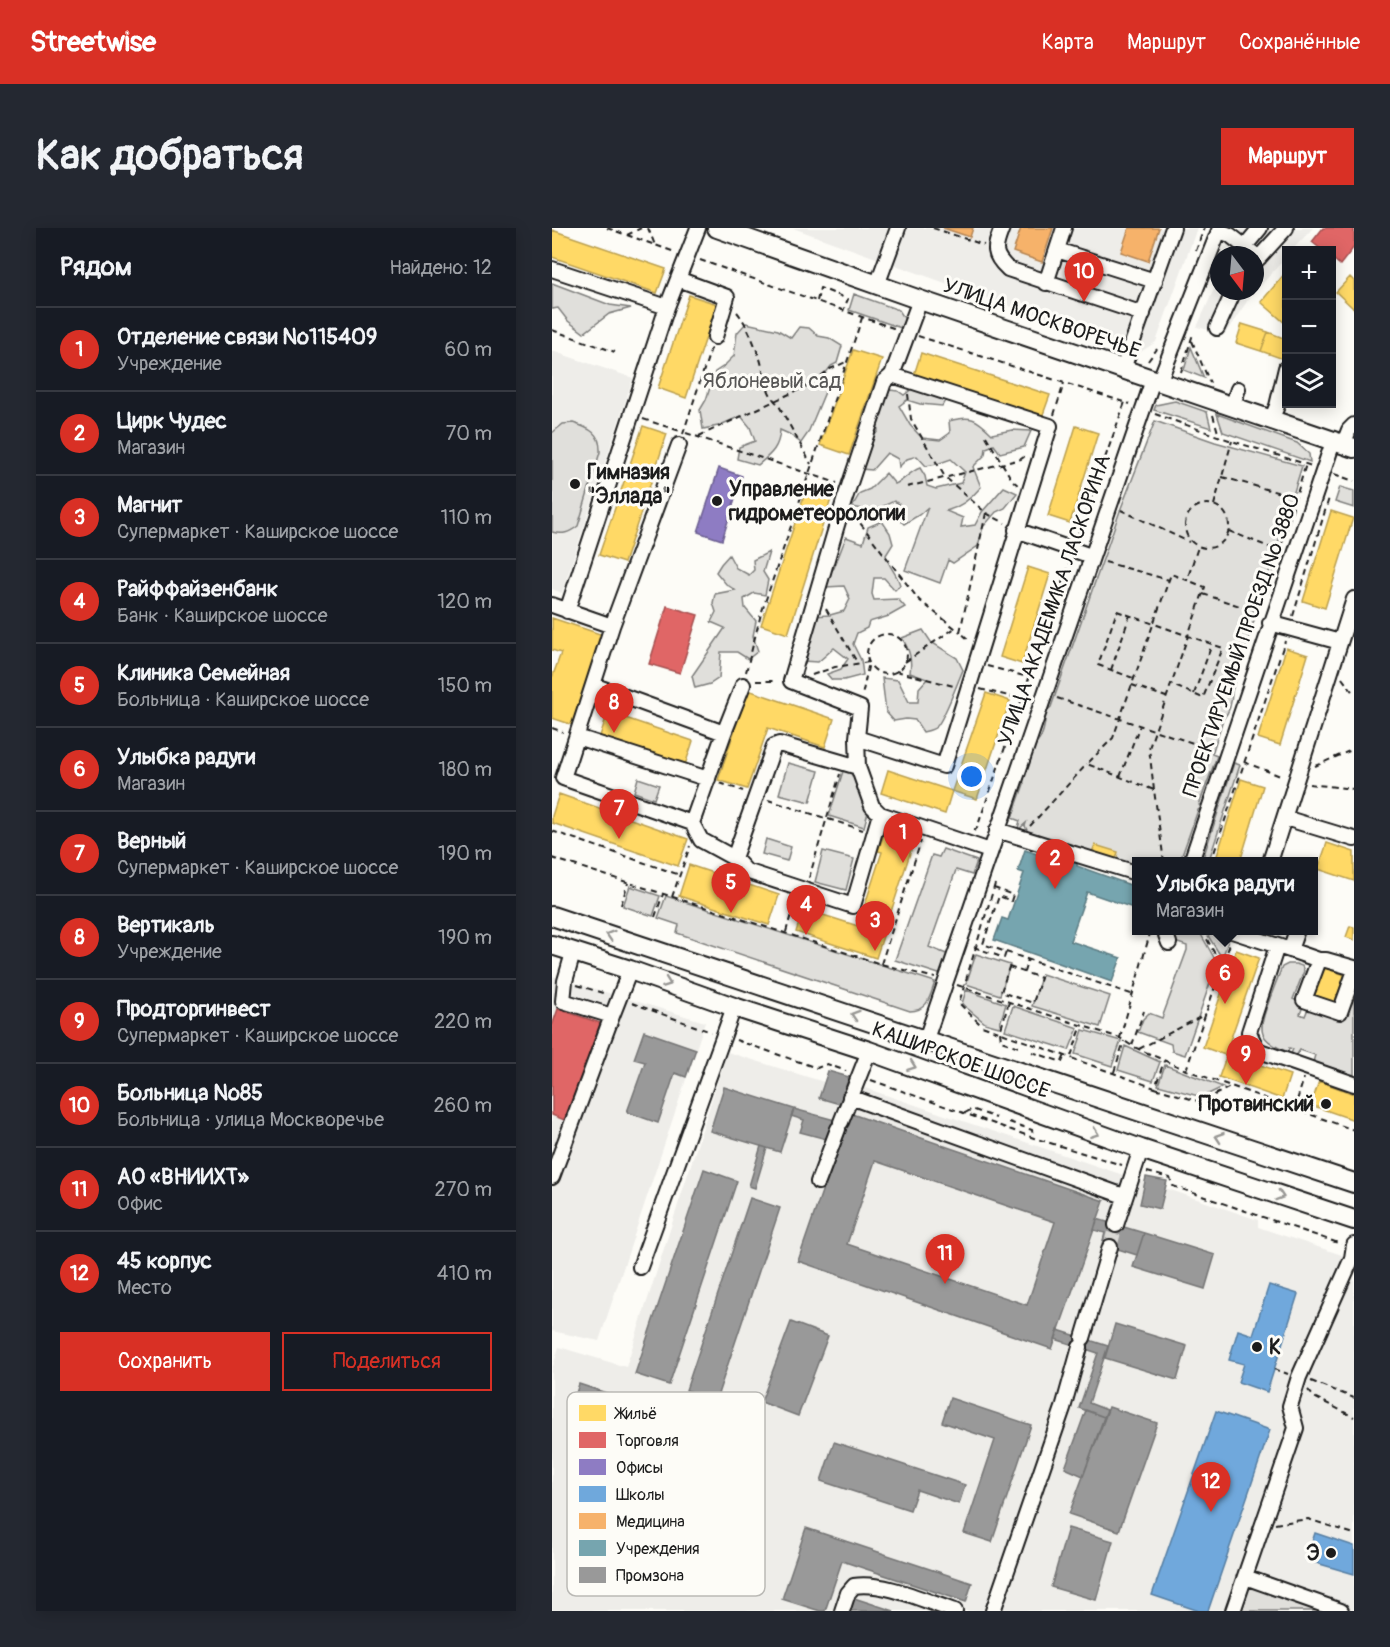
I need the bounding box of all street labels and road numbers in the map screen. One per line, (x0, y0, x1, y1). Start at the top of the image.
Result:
street label: УЛИЦА МОСКВОРЕЧЬЕ (940, 272, 1144, 365)
street label: УЛИЦА АКАДЕМИКА ЛАСКОРИНА (992, 451, 1117, 749)
street label: ПРОЕКТИРУЕМЫЙ ПРОЕЗД № 3880 (1177, 490, 1306, 801)
street label: КАШИРСКОЕ ШОССЕ (868, 1016, 1053, 1105)

